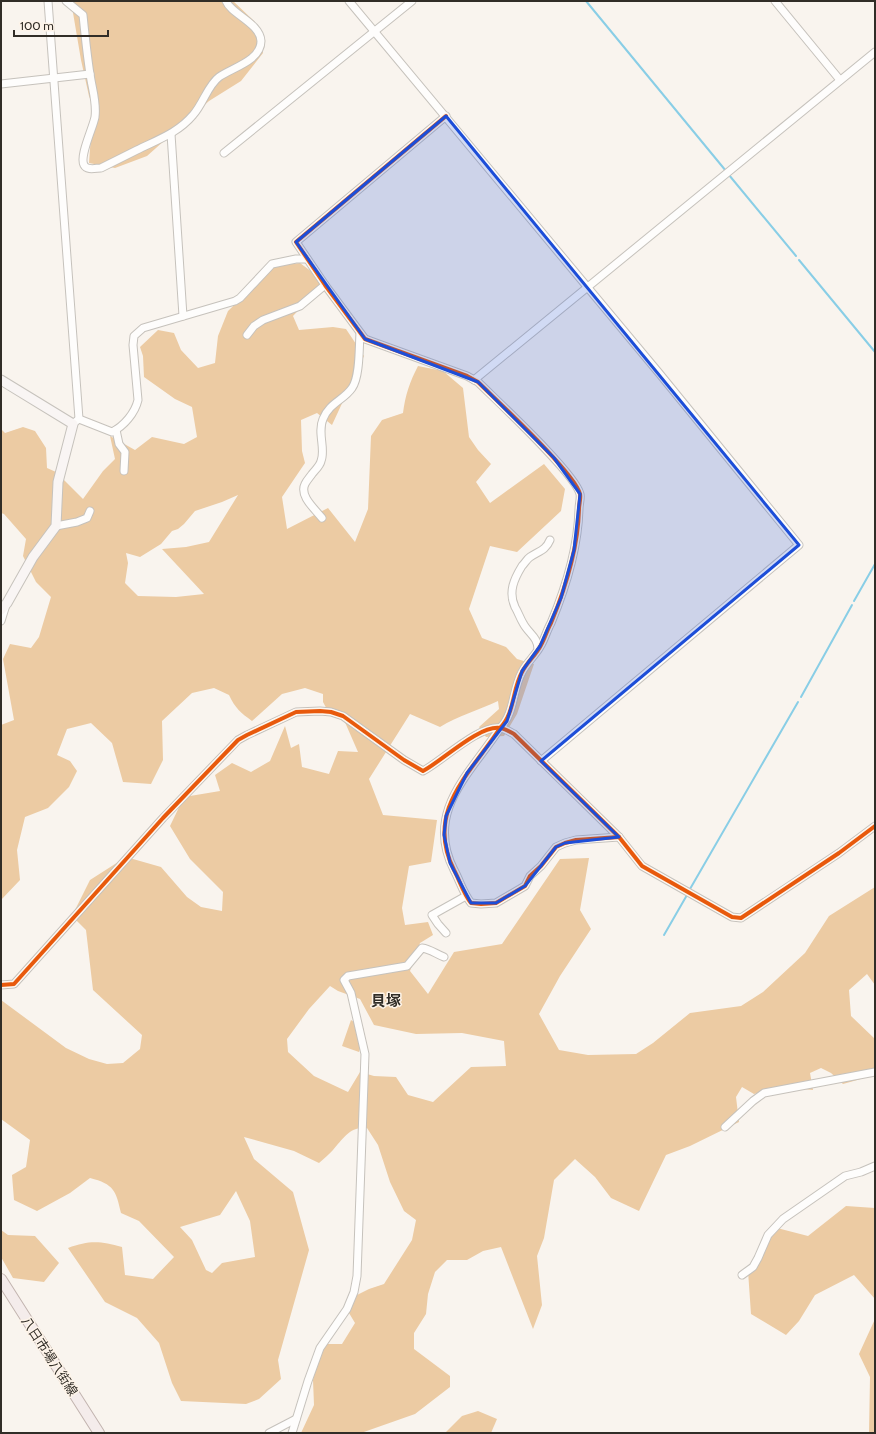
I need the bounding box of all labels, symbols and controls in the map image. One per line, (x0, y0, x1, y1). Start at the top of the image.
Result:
scale bar (14, 12, 108, 38)
text: 100 m (20, 18, 54, 33)
district label: 貝塚 (371, 992, 401, 1010)
street label: 八日市場八街線 (19, 1313, 81, 1399)

